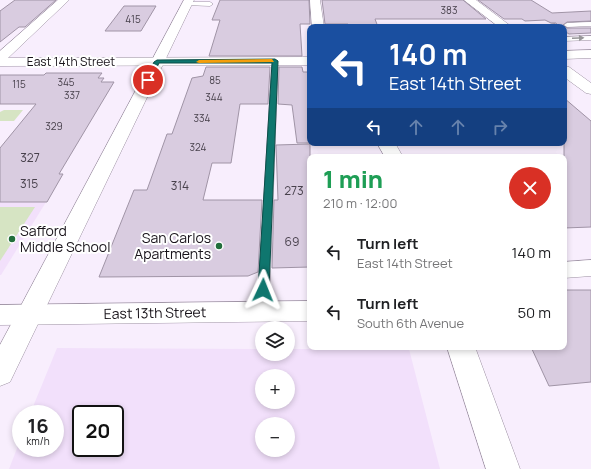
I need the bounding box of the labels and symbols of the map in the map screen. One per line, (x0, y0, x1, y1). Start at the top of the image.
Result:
house number: 383 (441, 3, 457, 17)
house number: 415 (125, 12, 141, 26)
one-way arrow (571, 35, 584, 42)
street label: East 14th Street (27, 53, 115, 70)
pin (131, 63, 165, 97)
house number: 85 (209, 73, 221, 87)
house number: 345 (57, 75, 75, 89)
house number: 115 (12, 77, 26, 91)
house number: 337 (64, 88, 80, 102)
house number: 344 (205, 90, 223, 104)
house number: 334 (194, 111, 211, 125)
house number: 329 (45, 119, 63, 133)
house number: 324 (190, 140, 207, 154)
house number: 327 (20, 149, 40, 166)
house number: 315 (20, 175, 38, 192)
house number: 314 (171, 177, 189, 194)
house number: 273 (284, 182, 304, 199)
place label: Safford Middle School (20, 221, 110, 256)
place label: San Carlos Apartments (134, 228, 211, 263)
house number: 69 (285, 233, 299, 250)
marker: Safford Middle School (7, 234, 17, 244)
marker: San Carlos Apartments (214, 241, 224, 251)
position arrow (242, 269, 284, 311)
street label: East 13th Street (104, 302, 207, 323)
speed limit sign: 20 (72, 405, 124, 457)

